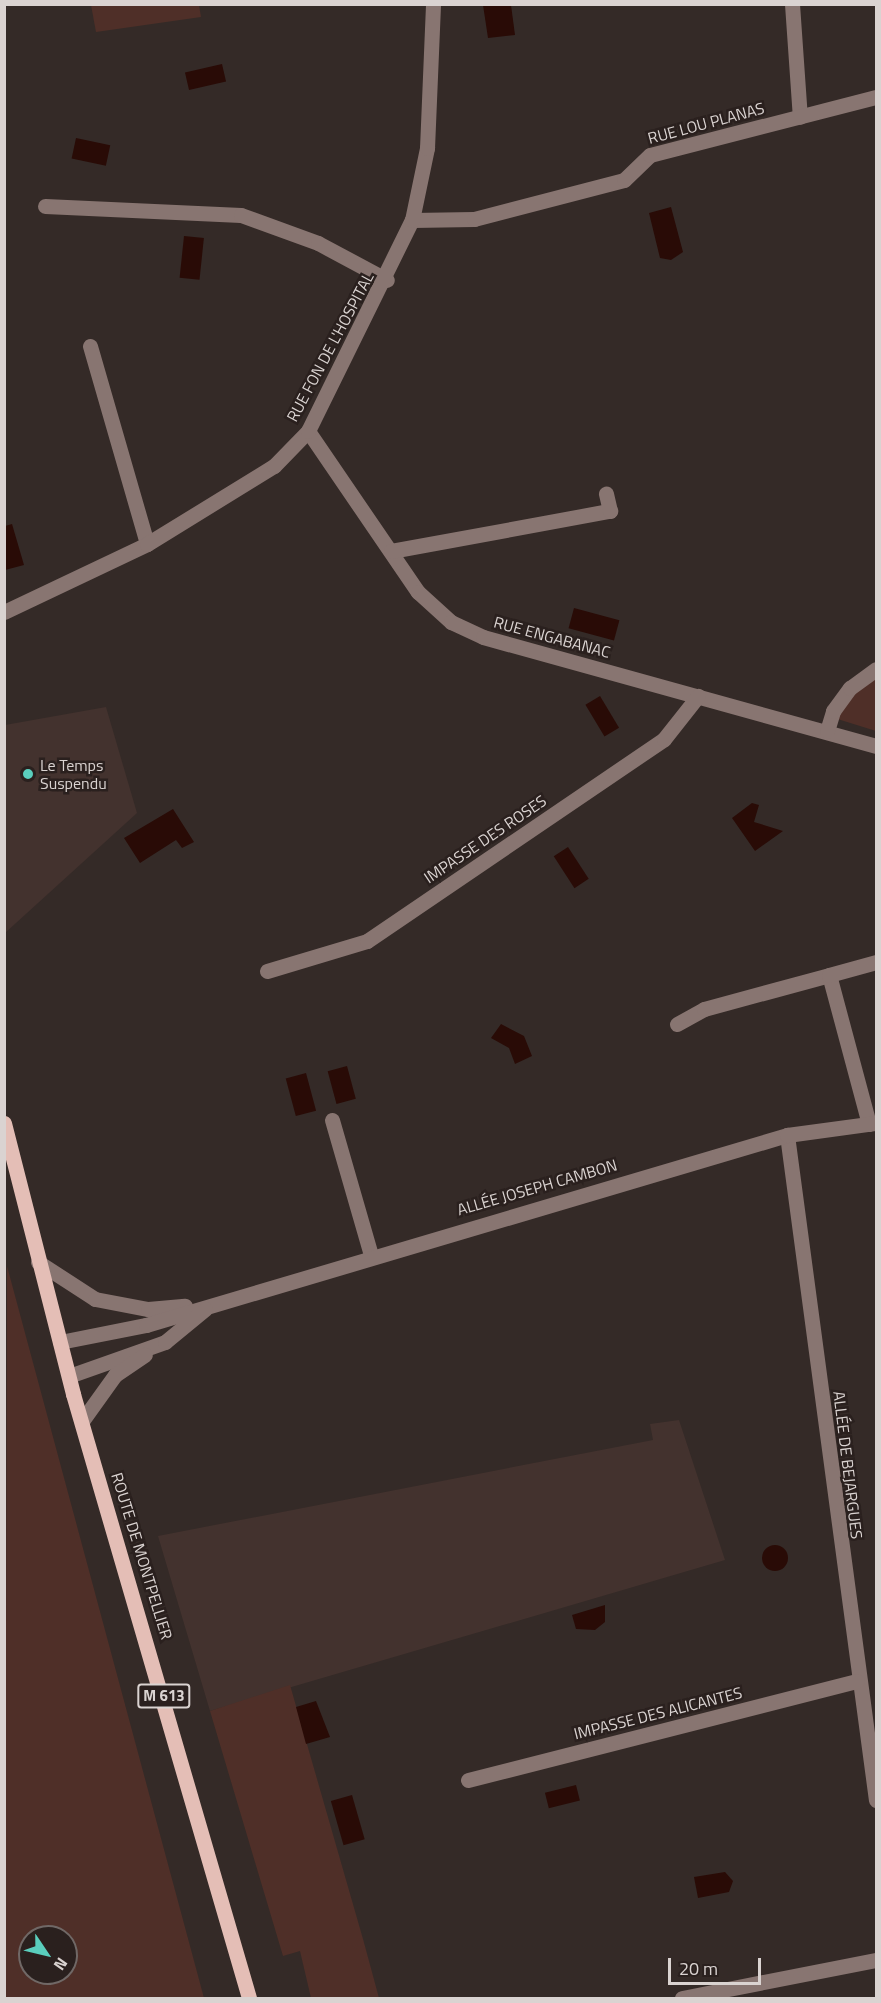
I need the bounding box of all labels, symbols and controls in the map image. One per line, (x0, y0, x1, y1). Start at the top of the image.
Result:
street label: RUE LOU PLANAS (646, 98, 766, 148)
street label: RUE FON DE L'HOSPITAL (283, 269, 377, 425)
street label: RUE ENGABANAC (492, 612, 612, 662)
place label: Le Temps Suspendu (40, 755, 107, 793)
marker: Le Temps Suspendu (21, 767, 35, 781)
street label: IMPASSE DES ROSES (420, 791, 550, 887)
street label: ALLÉE JOSEPH CAMBON (455, 1155, 619, 1219)
street label: ALLÉE DE BEJARGUES (829, 1390, 867, 1540)
street label: ROUTE DE MONTPELLIER (107, 1470, 177, 1642)
street label: IMPASSE DES ALICANTES (572, 1683, 744, 1743)
road number: M 613 (137, 1684, 191, 1708)
north arrow (18, 1925, 78, 1985)
scale bar (671, 1946, 764, 1984)
text: N (48, 1953, 74, 1976)
text: 20 m (679, 1955, 718, 1982)

